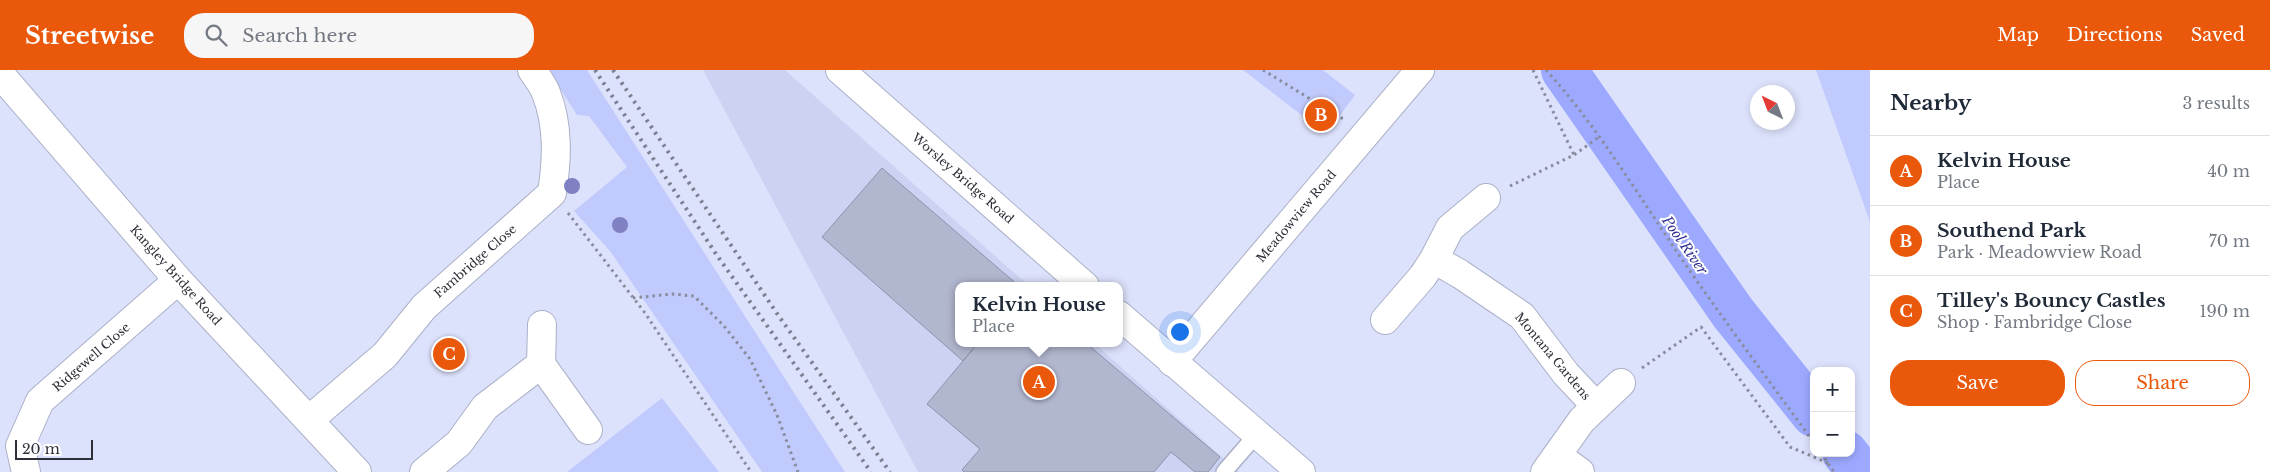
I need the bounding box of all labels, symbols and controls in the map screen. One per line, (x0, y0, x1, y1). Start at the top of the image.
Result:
search box (184, 13, 534, 58)
text: Streetwise (25, 21, 154, 50)
icon: search (202, 21, 230, 49)
text: Search here (242, 24, 357, 47)
text: Map (1997, 24, 2039, 46)
text: Directions (2067, 24, 2163, 46)
text: Saved (2191, 24, 2245, 46)
north arrow (1750, 85, 1795, 130)
text: Nearby (1890, 90, 1971, 116)
text: 3 results (2182, 93, 2250, 113)
pin: B (1305, 96, 1337, 134)
street label: Worsley Bridge Road (908, 129, 1017, 226)
text: Kelvin House (1937, 149, 2071, 172)
text: A (1900, 161, 1912, 181)
text: 40 m (2207, 161, 2250, 181)
street label: Meadowview Road (1253, 167, 1339, 265)
text: Place (1937, 172, 1980, 192)
water label: Pool River (1658, 211, 1712, 278)
text: Southend Park (1937, 219, 2086, 242)
street label: Fambridge Close (431, 221, 519, 301)
street label: Kangley Bridge Road (127, 222, 225, 328)
text: B (1900, 231, 1912, 251)
text: 70 m (2209, 231, 2250, 251)
text: Park · Meadowview Road (1937, 242, 2142, 262)
popup (955, 282, 1123, 347)
text: Tilley's Bouncy Castles (1937, 289, 2166, 312)
text: Kelvin House (972, 293, 1106, 316)
text: C (1899, 301, 1913, 321)
text: 190 m (2199, 301, 2250, 321)
street label: Montana Gardens (1512, 309, 1594, 403)
text: Shop · Fambridge Close (1937, 312, 2132, 332)
text: Place (972, 316, 1015, 336)
street label: Ridgewell Close (49, 319, 133, 395)
your location (1167, 319, 1193, 345)
pin: C (433, 335, 465, 373)
button: Save (1890, 360, 2065, 406)
button: Share (2075, 360, 2250, 406)
pin: A (1023, 363, 1055, 401)
map controls (1810, 367, 1855, 457)
button: + (1810, 367, 1855, 412)
button: − (1810, 412, 1855, 457)
scale bar (15, 437, 92, 460)
text: 20 m (22, 440, 60, 458)

